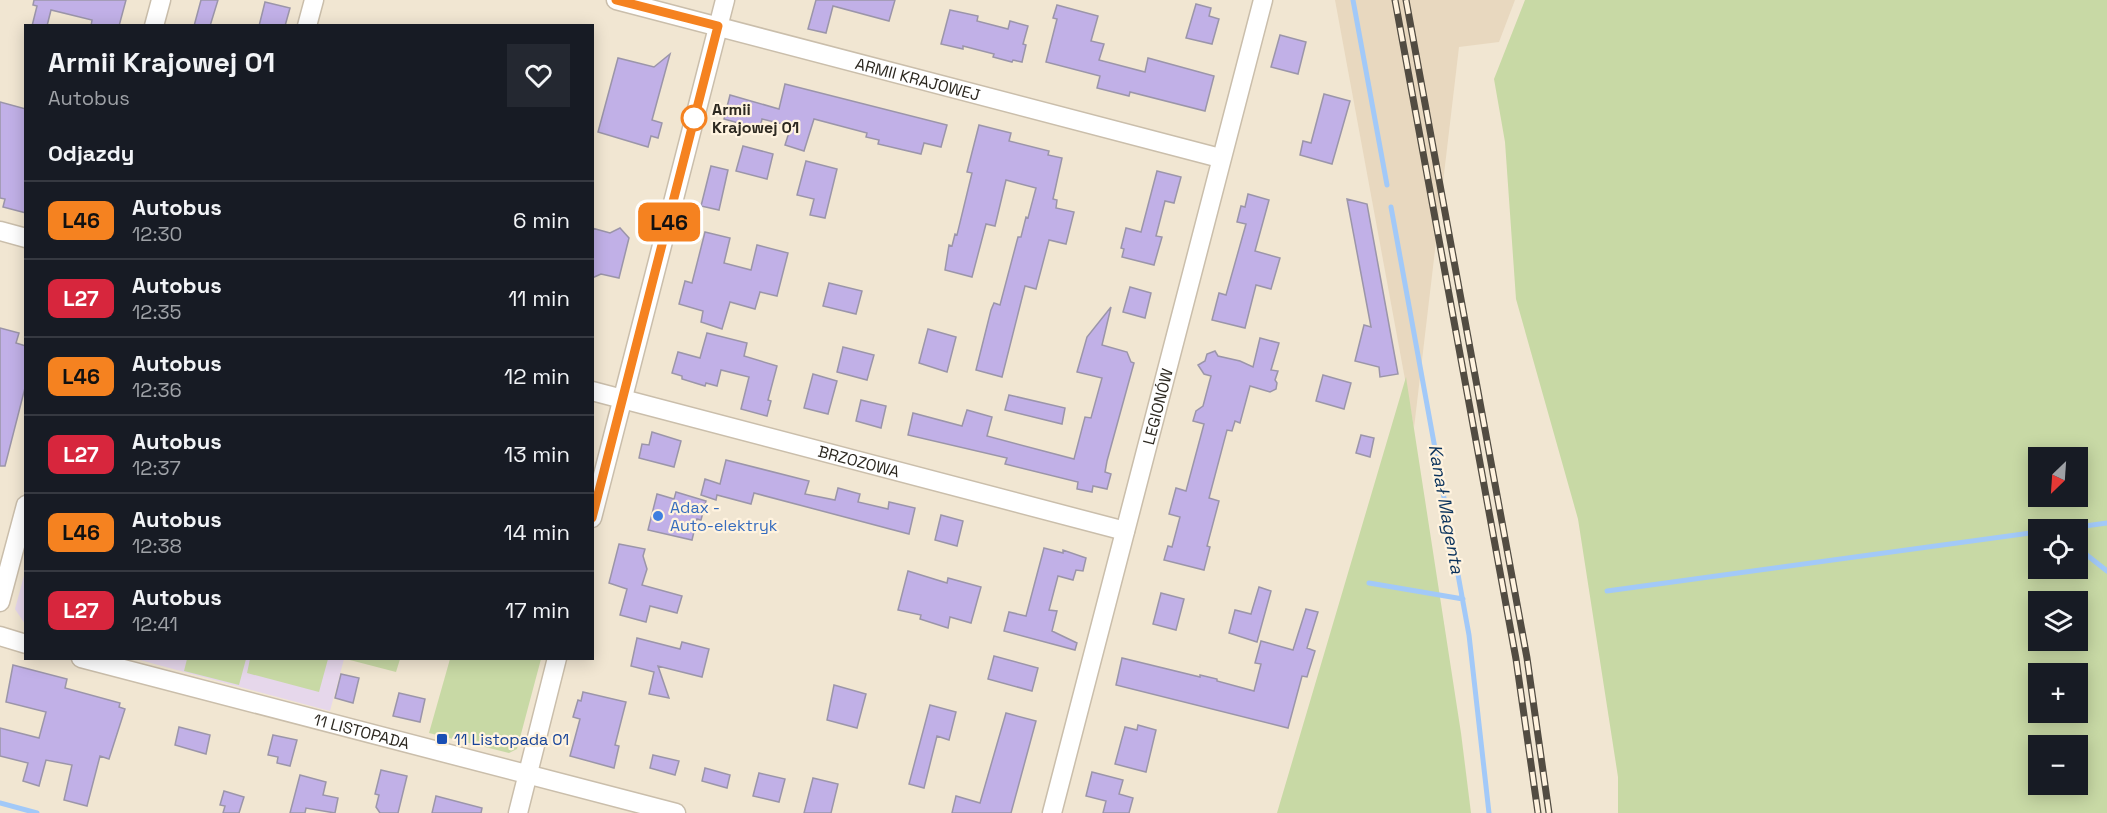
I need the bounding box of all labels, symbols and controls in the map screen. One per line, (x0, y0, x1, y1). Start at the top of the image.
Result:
text: Armii Krajowej 01 (48, 44, 275, 80)
button: heart (507, 44, 570, 107)
street label: ARMII KRAJOWEJ (853, 53, 982, 106)
text: Autobus (48, 85, 130, 111)
place label: Armii Krajowej 01 (712, 99, 799, 138)
marker: Armii Krajowej 01 (681, 105, 707, 131)
text: Odjazdy (48, 139, 134, 167)
text: Autobus (132, 193, 222, 221)
line badge: L46 (634, 202, 704, 242)
text: 6 min (513, 206, 570, 234)
text: L46 (62, 207, 100, 234)
text: L46 (650, 209, 688, 236)
text: 12:30 (132, 221, 182, 247)
text: Autobus (132, 271, 222, 299)
text: 11 min (508, 284, 570, 312)
text: L27 (63, 285, 99, 312)
text: 12:35 (132, 299, 182, 325)
text: Autobus (132, 349, 222, 377)
text: 12 min (504, 362, 570, 390)
text: L46 (62, 363, 100, 390)
street label: LEGIONÓW (1138, 366, 1178, 447)
text: 12:36 (132, 377, 182, 403)
text: Autobus (132, 427, 222, 455)
text: 13 min (504, 440, 570, 468)
text: L27 (63, 441, 99, 468)
street label: BRZOZOWA (816, 441, 902, 482)
water label: Kanał Magenta (1424, 442, 1469, 576)
north arrow (2028, 447, 2088, 507)
map controls (2028, 447, 2088, 795)
text: 12:37 (132, 455, 181, 481)
place label: Adax - Auto-elektryk (670, 497, 778, 536)
text: Autobus (132, 505, 222, 533)
marker: Adax - Auto-elektryk (651, 509, 665, 523)
text: 14 min (504, 518, 570, 546)
text: L46 (62, 519, 100, 546)
button: locate (2028, 519, 2088, 579)
text: 12:38 (132, 533, 182, 559)
text: Autobus (132, 583, 222, 611)
button: layers (2028, 591, 2088, 651)
text: 17 min (505, 596, 570, 624)
text: L27 (63, 597, 99, 624)
text: 12:41 (132, 611, 178, 637)
button: + (2028, 663, 2088, 723)
street label: 11 LISTOPADA (311, 709, 412, 754)
place label: 11 Listopada 01 (454, 729, 569, 750)
marker: 11 Listopada 01 (435, 732, 449, 746)
button: − (2028, 735, 2088, 795)

